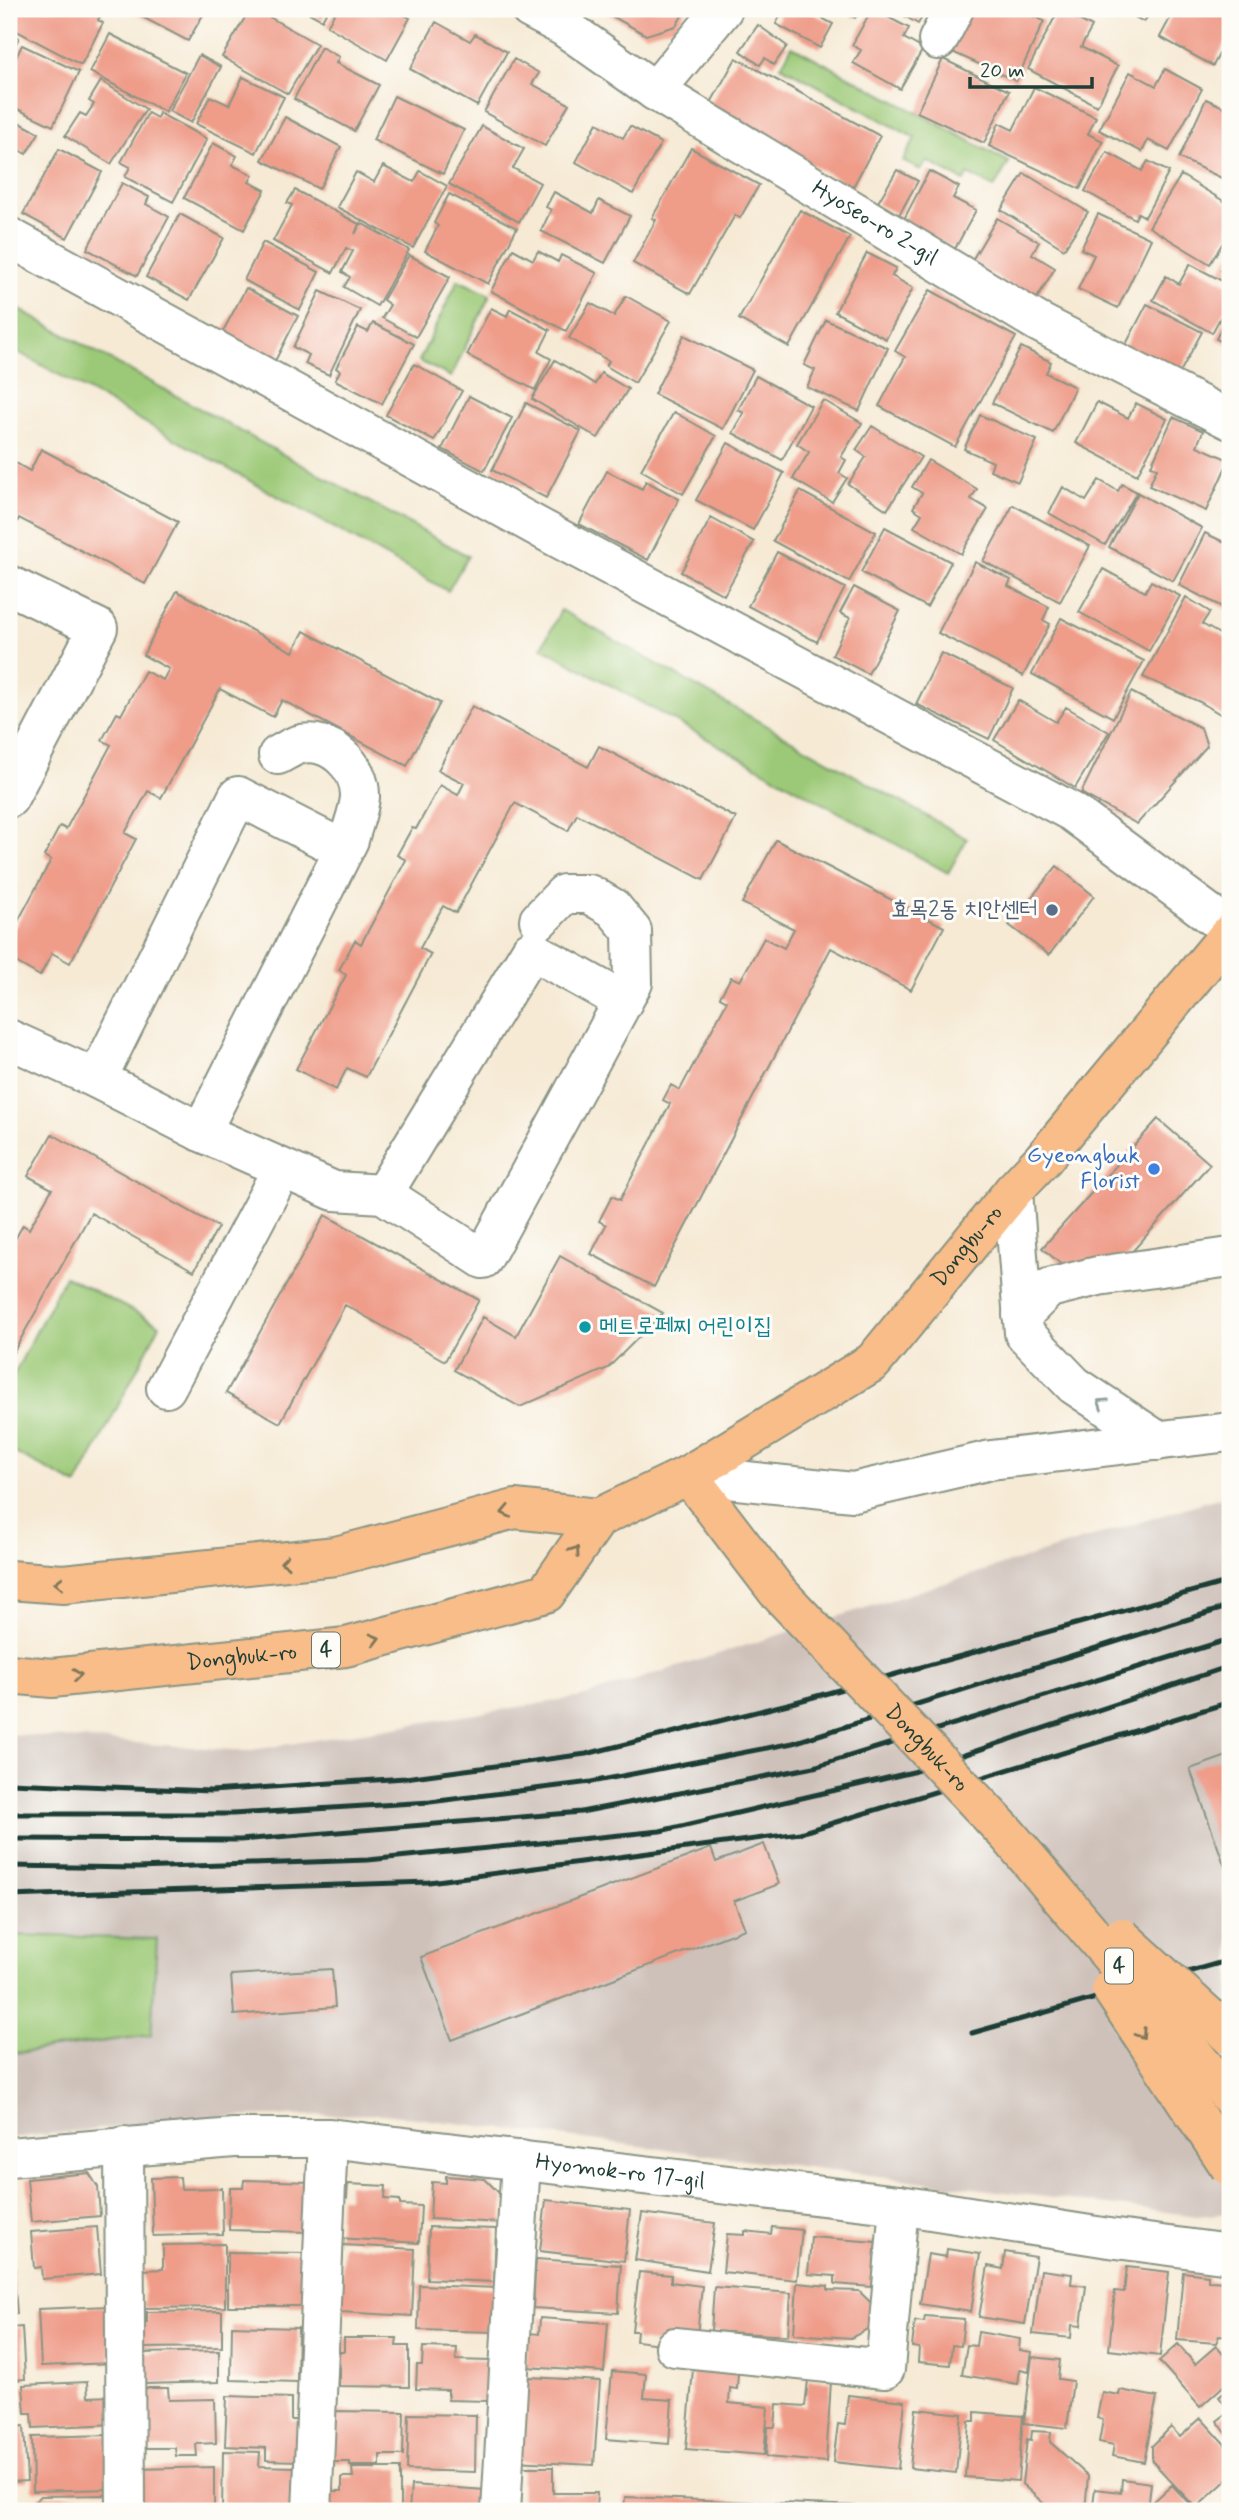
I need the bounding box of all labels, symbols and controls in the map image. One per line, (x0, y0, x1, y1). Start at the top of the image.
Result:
scale bar (970, 46, 1092, 90)
text: 20 m (980, 57, 1025, 85)
street label: Hyoseo-ro 2-gil (806, 174, 943, 273)
place label: 효목2동 치안센터 (891, 895, 1038, 925)
marker: 효목2동 치안센터 (1044, 902, 1060, 918)
place label: Gyeongbuk Florist (1027, 1141, 1140, 1197)
marker: Gyeongbuk Florist (1146, 1161, 1162, 1177)
street label: Dongbu-ro (925, 1199, 1010, 1294)
place label: 메트로페찌 어린이집 (599, 1312, 772, 1342)
marker: 메트로페찌 어린이집 (577, 1319, 593, 1335)
one-way arrow (1097, 1399, 1110, 1411)
one-way arrow (500, 1503, 512, 1518)
one-way arrow (567, 1546, 579, 1559)
one-way arrow (279, 1554, 291, 1569)
one-way arrow (53, 1575, 63, 1591)
road number: 4 (312, 1632, 340, 1668)
one-way arrow (369, 1633, 381, 1648)
street label: Dongbuk-ro (185, 1637, 298, 1679)
one-way arrow (71, 1668, 83, 1683)
street label: Dongbuk-ro (877, 1698, 975, 1799)
road number: 4 (1105, 1948, 1133, 1983)
one-way arrow (1133, 2026, 1146, 2039)
street label: Hyomok-ro 17-gil (534, 2147, 707, 2197)

